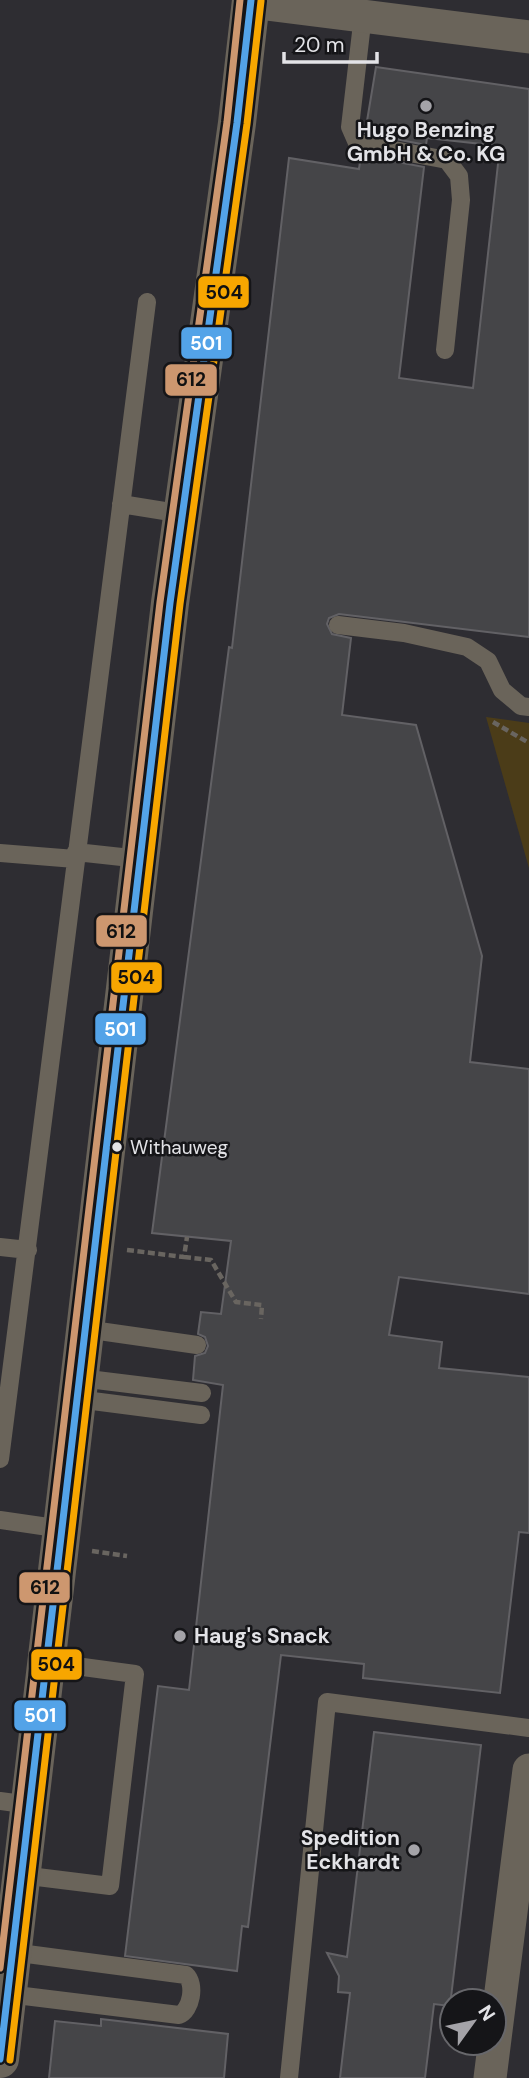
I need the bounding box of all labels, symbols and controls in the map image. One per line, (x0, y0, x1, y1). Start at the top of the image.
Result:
scale bar (284, 21, 377, 65)
text: 20 m (294, 31, 345, 59)
marker: Hugo Benzing GmbH & Co. KG (418, 98, 434, 114)
place label: Hugo Benzing GmbH & Co. KG (347, 116, 505, 168)
line badge: 504 (197, 275, 250, 309)
text: 504 (205, 280, 243, 305)
line badge: 501 (180, 326, 233, 360)
text: 501 (190, 331, 222, 356)
line badge: 612 (164, 363, 218, 397)
text: 612 (176, 367, 206, 392)
line badge: 612 (95, 914, 148, 948)
text: 612 (106, 919, 136, 944)
line badge: 504 (110, 961, 163, 994)
text: 504 (117, 965, 155, 990)
line badge: 501 (94, 1012, 147, 1046)
text: 501 (104, 1017, 136, 1042)
place label: Withauweg (130, 1135, 228, 1160)
marker: Withauweg (110, 1140, 124, 1154)
line badge: 612 (18, 1571, 71, 1604)
text: 612 (30, 1575, 60, 1600)
place label: Haug's Snack (194, 1622, 330, 1650)
marker: Haug's Snack (172, 1628, 188, 1644)
line badge: 504 (30, 1648, 83, 1681)
text: 504 (37, 1652, 75, 1677)
line badge: 501 (13, 1699, 67, 1732)
text: 501 (24, 1703, 56, 1728)
place label: Spedition Eckhardt (301, 1824, 400, 1876)
marker: Spedition Eckhardt (406, 1842, 422, 1858)
north arrow (438, 1987, 508, 2057)
text: N (473, 2000, 501, 2026)

